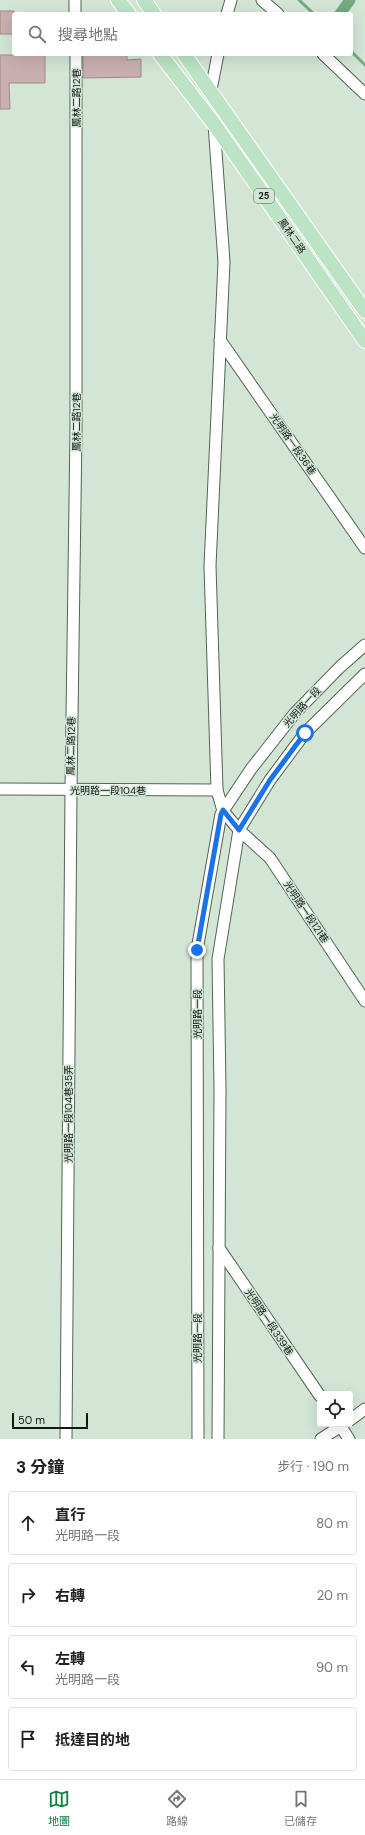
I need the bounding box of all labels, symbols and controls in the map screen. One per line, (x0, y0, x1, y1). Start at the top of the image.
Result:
search box (12, 12, 353, 56)
icon: search (26, 23, 48, 45)
text: 搜尋地點 (58, 25, 118, 45)
street label: 鳳林二路12巷 (70, 69, 83, 127)
road number: 25 (254, 189, 274, 203)
street label: 鳳林二路 (275, 216, 309, 256)
street label: 鳳林二路12巷 (70, 393, 83, 451)
street label: 光明路一段36巷 (267, 411, 319, 477)
street label: 光明路一段 (280, 684, 324, 730)
street label: 鳳林二路12巷 (64, 716, 78, 776)
route start (296, 724, 314, 742)
street label: 光明路一段104巷 (70, 784, 146, 797)
street label: 光明路一段121巷 (280, 879, 332, 945)
route end (188, 941, 206, 959)
street label: 光明路一段 (191, 989, 204, 1039)
street label: 光明路一段104巷35弄 (62, 1065, 75, 1163)
street label: 光明路一段339巷 (242, 1286, 296, 1358)
street label: 光明路一段 (191, 1313, 204, 1363)
map controls (317, 1391, 353, 1427)
button: locate (317, 1391, 353, 1427)
scale bar (12, 1411, 88, 1430)
text: 50 m (18, 1413, 45, 1427)
text: 3 分鐘 (16, 1456, 64, 1478)
text: 步行 · 190 m (277, 1458, 349, 1475)
text: 直行 (55, 1505, 85, 1525)
icon: ahead (17, 1512, 39, 1534)
text: 80 m (316, 1515, 348, 1532)
text: 光明路一段 (55, 1527, 120, 1544)
icon: right (17, 1584, 39, 1606)
text: 右轉 (55, 1586, 85, 1606)
text: 20 m (317, 1587, 348, 1604)
text: 左轉 (55, 1649, 85, 1669)
icon: left (17, 1656, 39, 1678)
text: 90 m (316, 1659, 348, 1676)
text: 光明路一段 (55, 1671, 120, 1688)
icon: arrive (17, 1728, 39, 1750)
text: 抵達目的地 (55, 1730, 130, 1750)
tab: 地圖 (48, 1788, 70, 1828)
tab: 路線 (166, 1788, 188, 1828)
tab: 已儲存 (284, 1788, 317, 1828)

